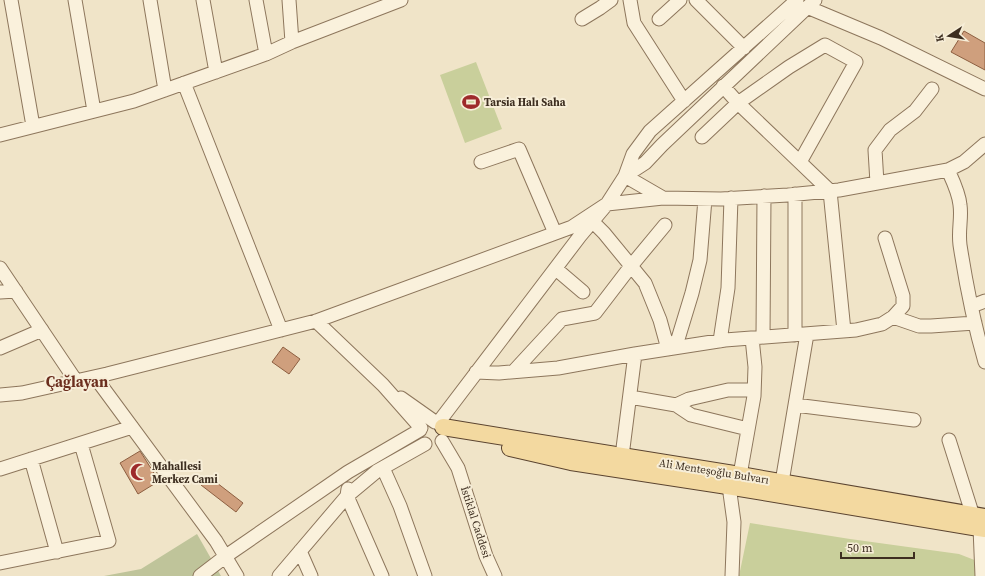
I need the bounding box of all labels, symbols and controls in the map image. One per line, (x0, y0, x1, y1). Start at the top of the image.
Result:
north arrow (929, 16, 969, 56)
text: K (932, 32, 948, 43)
sports icon: Tarsia Halı Saha (461, 92, 481, 112)
place label: Tarsia Halı Saha (484, 95, 566, 110)
district label: Çağlayan (46, 371, 108, 392)
street label: Ali Menteşoğlu Bulvarı (658, 455, 770, 488)
place label: Mahallesi Merkez Cami (152, 459, 218, 487)
mosque icon: Mahallesi Merkez Cami (129, 462, 149, 482)
street label: İstiklal Caddesi (457, 484, 494, 560)
scale bar (841, 534, 914, 560)
text: 50 m (847, 540, 873, 556)

